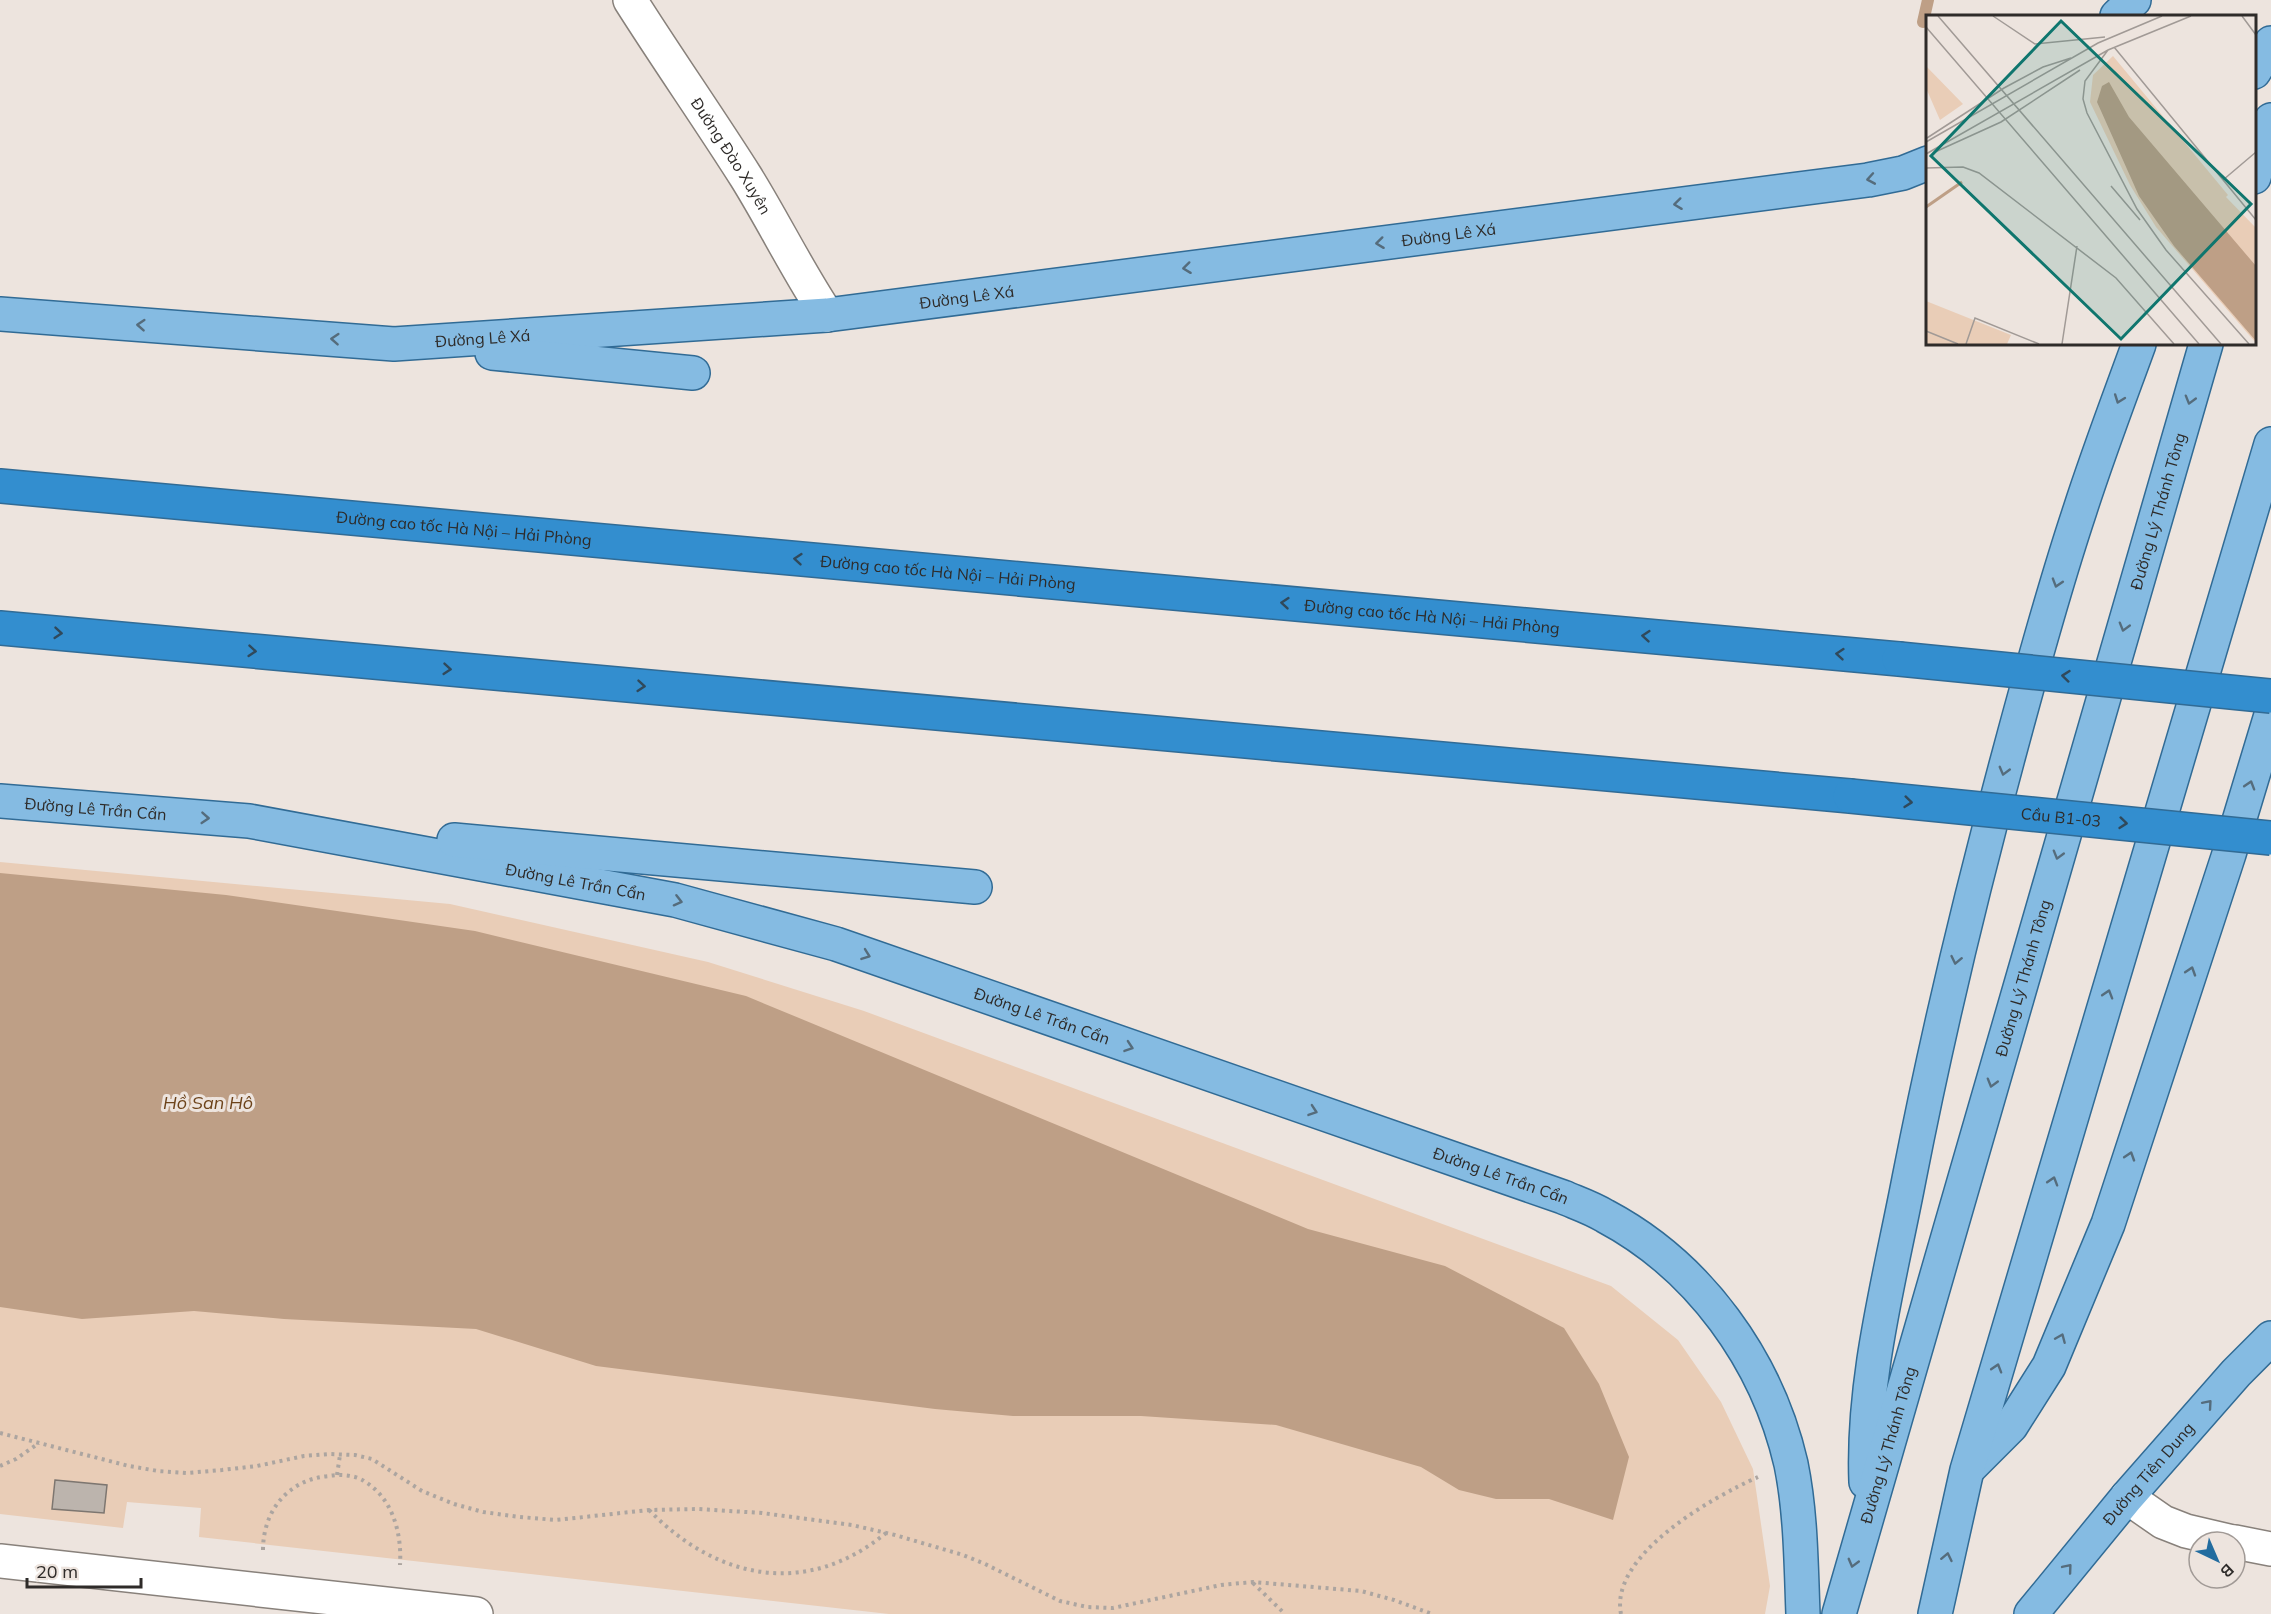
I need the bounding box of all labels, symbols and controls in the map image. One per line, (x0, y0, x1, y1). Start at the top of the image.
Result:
inset map (1926, 15, 2256, 345)
street label: Đường Đào Xuyên (687, 94, 776, 218)
one-way arrow (1867, 172, 1877, 185)
one-way arrow (1673, 198, 1683, 210)
street label: Đường Lê Xá (1400, 218, 1497, 250)
one-way arrow (1376, 236, 1385, 248)
one-way arrow (1183, 261, 1192, 274)
street label: Đường Lê Xá (918, 281, 1015, 313)
one-way arrow (136, 319, 146, 332)
street label: Đường Lê Xá (435, 325, 531, 351)
one-way arrow (331, 333, 340, 346)
one-way arrow (2114, 393, 2127, 404)
one-way arrow (2185, 394, 2197, 405)
street label: Đường Lý Thánh Tông (2126, 430, 2190, 592)
street label: Đường cao tốc Hà Nội – Hải Phòng (335, 507, 593, 550)
street label: Đường cao tốc Hà Nội – Hải Phòng (819, 551, 1077, 594)
one-way arrow (793, 553, 802, 566)
one-way arrow (2052, 577, 2064, 588)
street label: Đường cao tốc Hà Nội – Hải Phòng (1303, 595, 1561, 638)
one-way arrow (1280, 597, 1289, 610)
one-way arrow (2119, 621, 2131, 632)
one-way arrow (54, 626, 63, 639)
one-way arrow (1642, 630, 1651, 643)
one-way arrow (248, 644, 257, 657)
one-way arrow (1836, 648, 1845, 661)
one-way arrow (442, 662, 451, 675)
one-way arrow (2062, 670, 2071, 683)
one-way arrow (636, 679, 645, 692)
one-way arrow (1999, 765, 2011, 776)
one-way arrow (2243, 780, 2255, 791)
street label: Đường Lê Trần Cẩn (24, 793, 168, 824)
one-way arrow (1904, 795, 1913, 808)
street label: Cầu B1-03 (2020, 803, 2102, 831)
one-way arrow (200, 811, 209, 824)
one-way arrow (2119, 816, 2128, 829)
one-way arrow (2053, 849, 2065, 860)
street label: Đường Lê Trần Cẩn (504, 859, 648, 904)
one-way arrow (673, 894, 683, 907)
street label: Đường Lý Thánh Tông (1991, 897, 2055, 1059)
one-way arrow (860, 947, 871, 960)
one-way arrow (1950, 955, 1963, 965)
one-way arrow (2184, 966, 2196, 977)
street label: Đường Lê Trần Cẩn (971, 983, 1113, 1049)
one-way arrow (2101, 990, 2113, 1000)
one-way arrow (1123, 1039, 1134, 1052)
one-way arrow (1987, 1077, 1999, 1088)
water label: Hồ San Hô (163, 1091, 253, 1114)
one-way arrow (1307, 1103, 1318, 1116)
street label: Đường Lê Trần Cẩn (1430, 1143, 1572, 1208)
one-way arrow (2123, 1151, 2136, 1162)
one-way arrow (2046, 1177, 2058, 1187)
one-way arrow (2054, 1333, 2066, 1344)
one-way arrow (1990, 1363, 2002, 1374)
street label: Đường Lý Thánh Tông (1856, 1364, 1920, 1526)
one-way arrow (2201, 1400, 2212, 1411)
street label: Đường Tiên Dung (2098, 1418, 2198, 1529)
north arrow (2187, 1530, 2247, 1590)
scale bar (27, 1551, 141, 1589)
one-way arrow (1940, 1552, 1953, 1562)
one-way arrow (1848, 1557, 1860, 1568)
text: 20 m (36, 1560, 78, 1583)
text: B (2217, 1560, 2238, 1582)
one-way arrow (2061, 1564, 2072, 1575)

